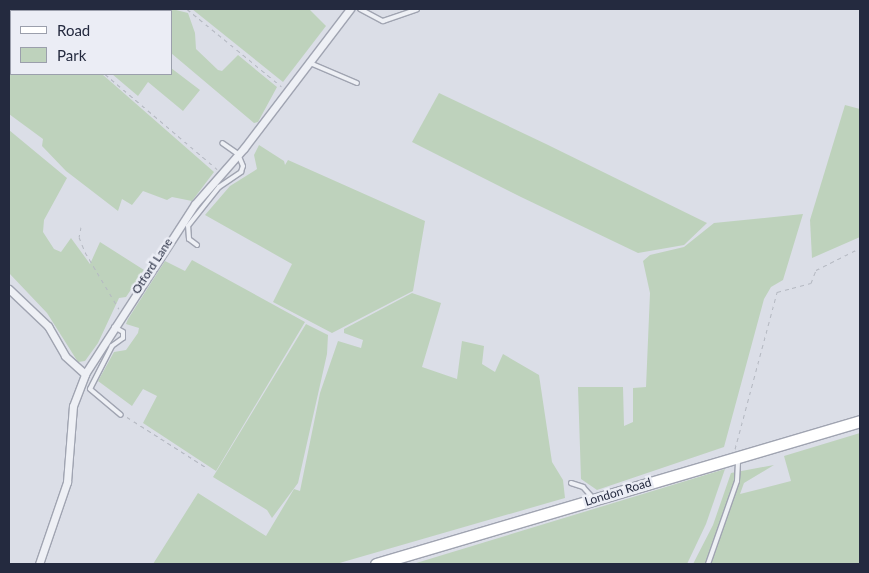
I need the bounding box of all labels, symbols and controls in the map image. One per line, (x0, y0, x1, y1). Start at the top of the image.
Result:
legend (10, 10, 172, 75)
text: Road (57, 21, 90, 39)
text: Park (57, 46, 86, 64)
street label: Otford Lane (129, 235, 175, 297)
street label: London Road (583, 475, 653, 509)

